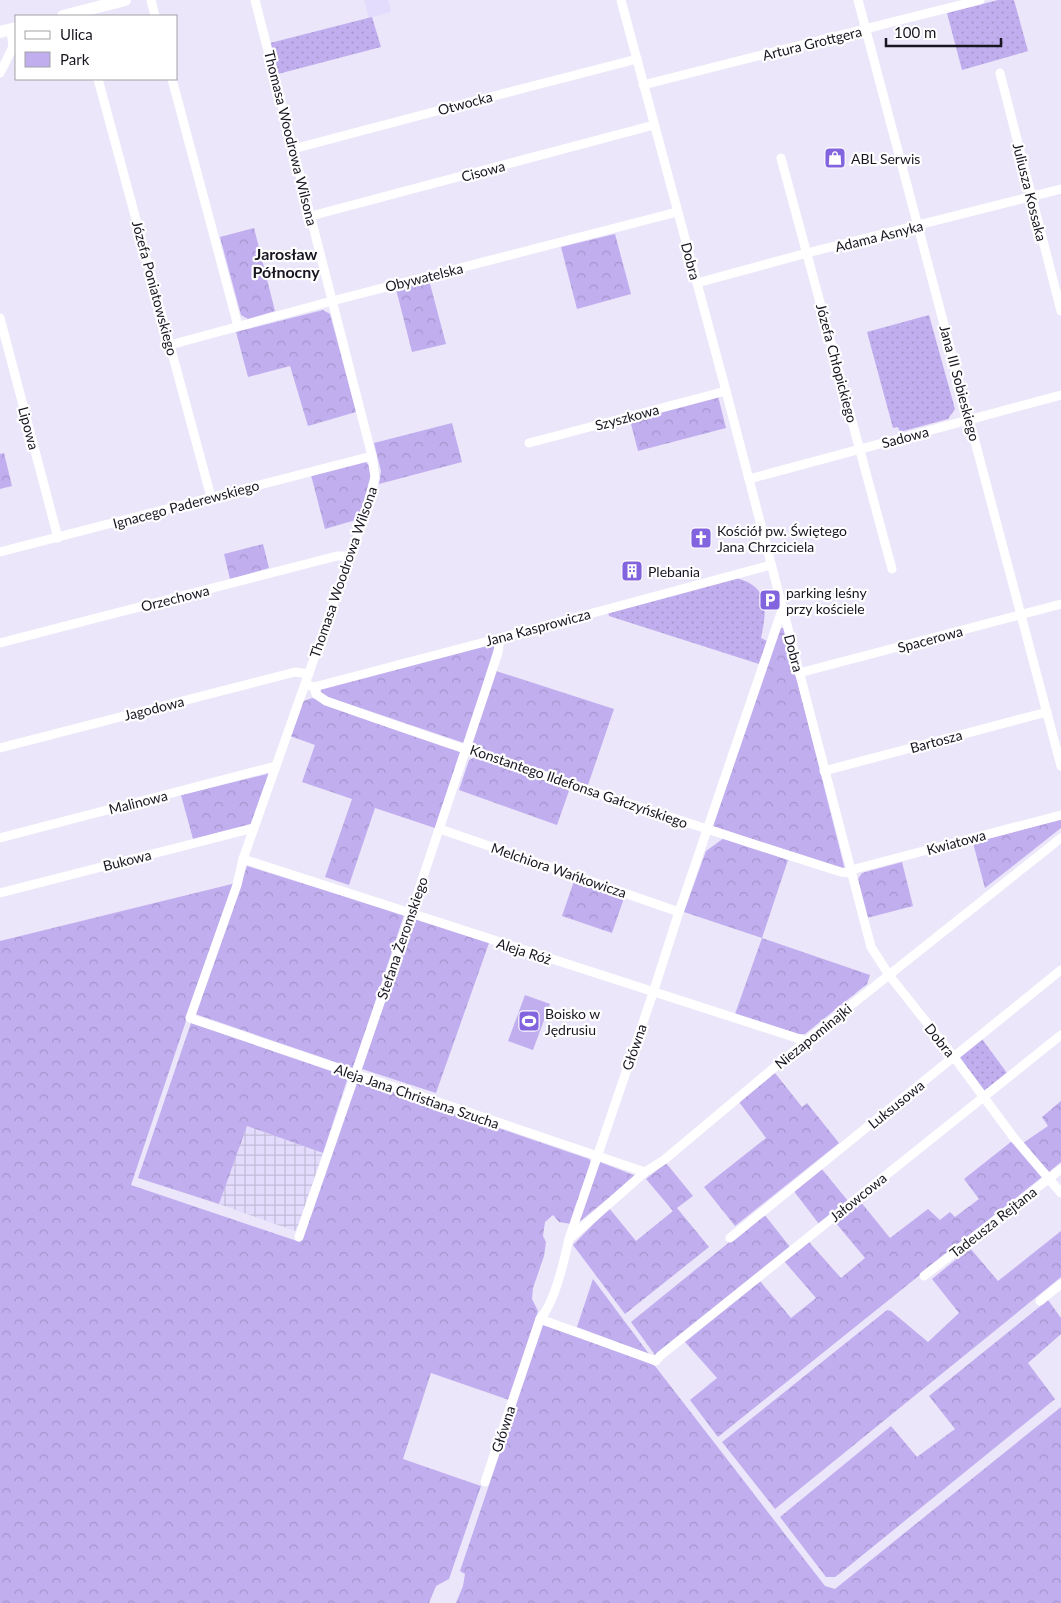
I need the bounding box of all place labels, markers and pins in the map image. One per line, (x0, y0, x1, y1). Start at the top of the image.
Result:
shop icon: ABL Serwis (823, 146, 847, 170)
place label: ABL Serwis (851, 150, 920, 167)
place label: Kościół pw. Świętego Jana Chrzciciela (717, 522, 847, 555)
church icon: Kościół pw. Świętego Jana Chrzciciela (689, 526, 713, 550)
building icon: Plebania (620, 559, 644, 583)
place label: Plebania (648, 563, 700, 580)
place label: parking leśny przy kościele (786, 584, 867, 617)
parking icon: parking leśny przy kościele (758, 588, 782, 612)
place label: Boisko w Jędrusiu (545, 1005, 600, 1038)
sports icon: Boisko w Jędrusiu (517, 1009, 541, 1033)

